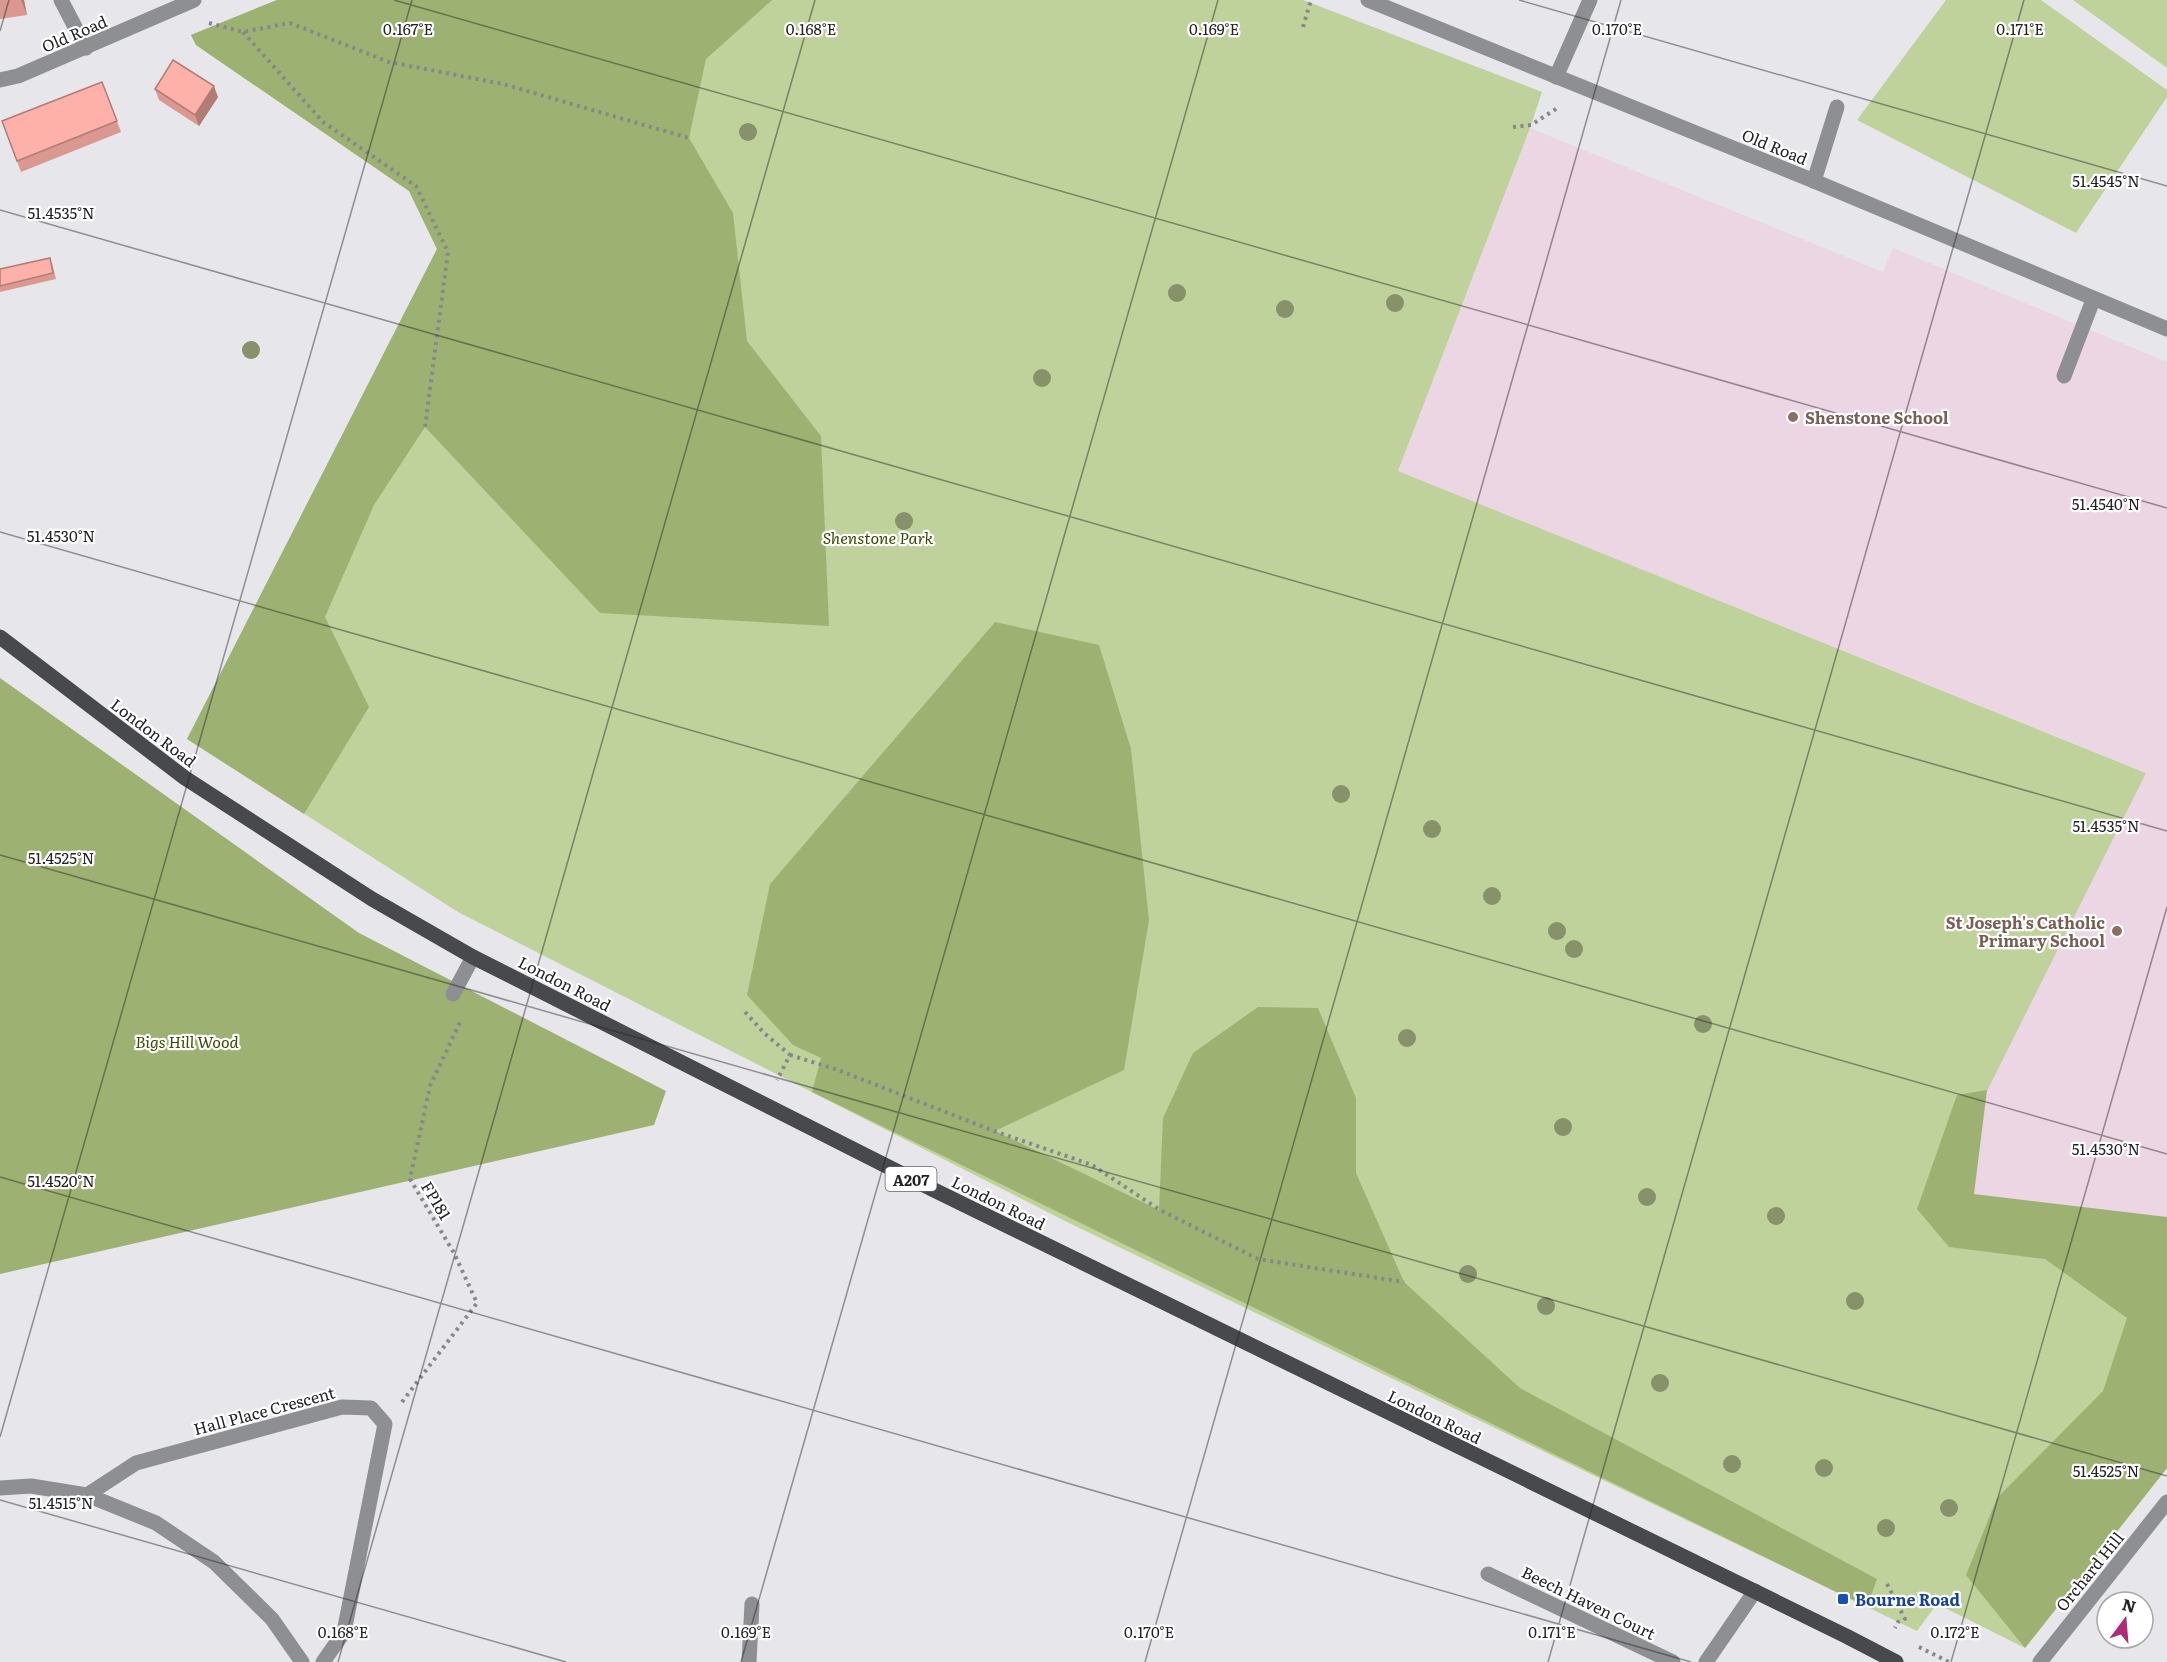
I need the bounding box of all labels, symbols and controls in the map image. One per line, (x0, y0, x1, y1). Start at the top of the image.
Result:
street label: Old Road (38, 8, 111, 58)
text: 0.167°E (383, 17, 433, 40)
text: 0.168°E (786, 17, 836, 40)
text: 0.169°E (1189, 17, 1239, 40)
text: 0.170°E (1592, 17, 1642, 40)
text: 0.171°E (1996, 17, 2044, 40)
street label: Old Road (1739, 122, 1812, 170)
text: 51.4545°N (2072, 169, 2140, 192)
text: 51.4535°N (27, 201, 95, 224)
place label: Shenstone School (1805, 405, 1949, 429)
marker: Shenstone School (1786, 410, 1800, 424)
text: 51.4540°N (2072, 492, 2140, 515)
text: 51.4530°N (27, 524, 95, 547)
park label: Shenstone Park (823, 525, 933, 549)
street label: London Road (106, 692, 202, 772)
text: 51.4535°N (2072, 814, 2140, 837)
text: 51.4525°N (28, 846, 94, 869)
place label: St Joseph's Catholic Primary School (1946, 910, 2105, 952)
marker: St Joseph's Catholic Primary School (2110, 924, 2124, 938)
street label: London Road (514, 949, 616, 1017)
park label: Bigs Hill Wood (135, 1029, 240, 1053)
text: 51.4530°N (2072, 1137, 2140, 1160)
road number: A207 (886, 1167, 936, 1191)
text: 51.4520°N (27, 1169, 95, 1192)
street label: London Road (948, 1169, 1050, 1235)
street label: FP181 (416, 1176, 458, 1224)
street label: Hall Place Crescent (191, 1379, 338, 1440)
street label: London Road (1384, 1383, 1486, 1449)
text: 51.4525°N (2073, 1459, 2139, 1482)
text: 51.4515°N (28, 1491, 94, 1514)
street label: Orchard Hill (2049, 1526, 2129, 1616)
street label: Beech Haven Court (1518, 1559, 1660, 1645)
place label: Bourne Road (1855, 1587, 1960, 1611)
north arrow (2095, 1590, 2155, 1650)
text: N (2120, 1591, 2139, 1618)
marker: Bourne Road (1836, 1592, 1850, 1606)
text: 0.168°E (318, 1620, 368, 1643)
text: 0.169°E (721, 1620, 771, 1643)
text: 0.170°E (1124, 1620, 1174, 1643)
text: 0.171°E (1528, 1620, 1576, 1643)
text: 0.172°E (1930, 1620, 1980, 1643)

